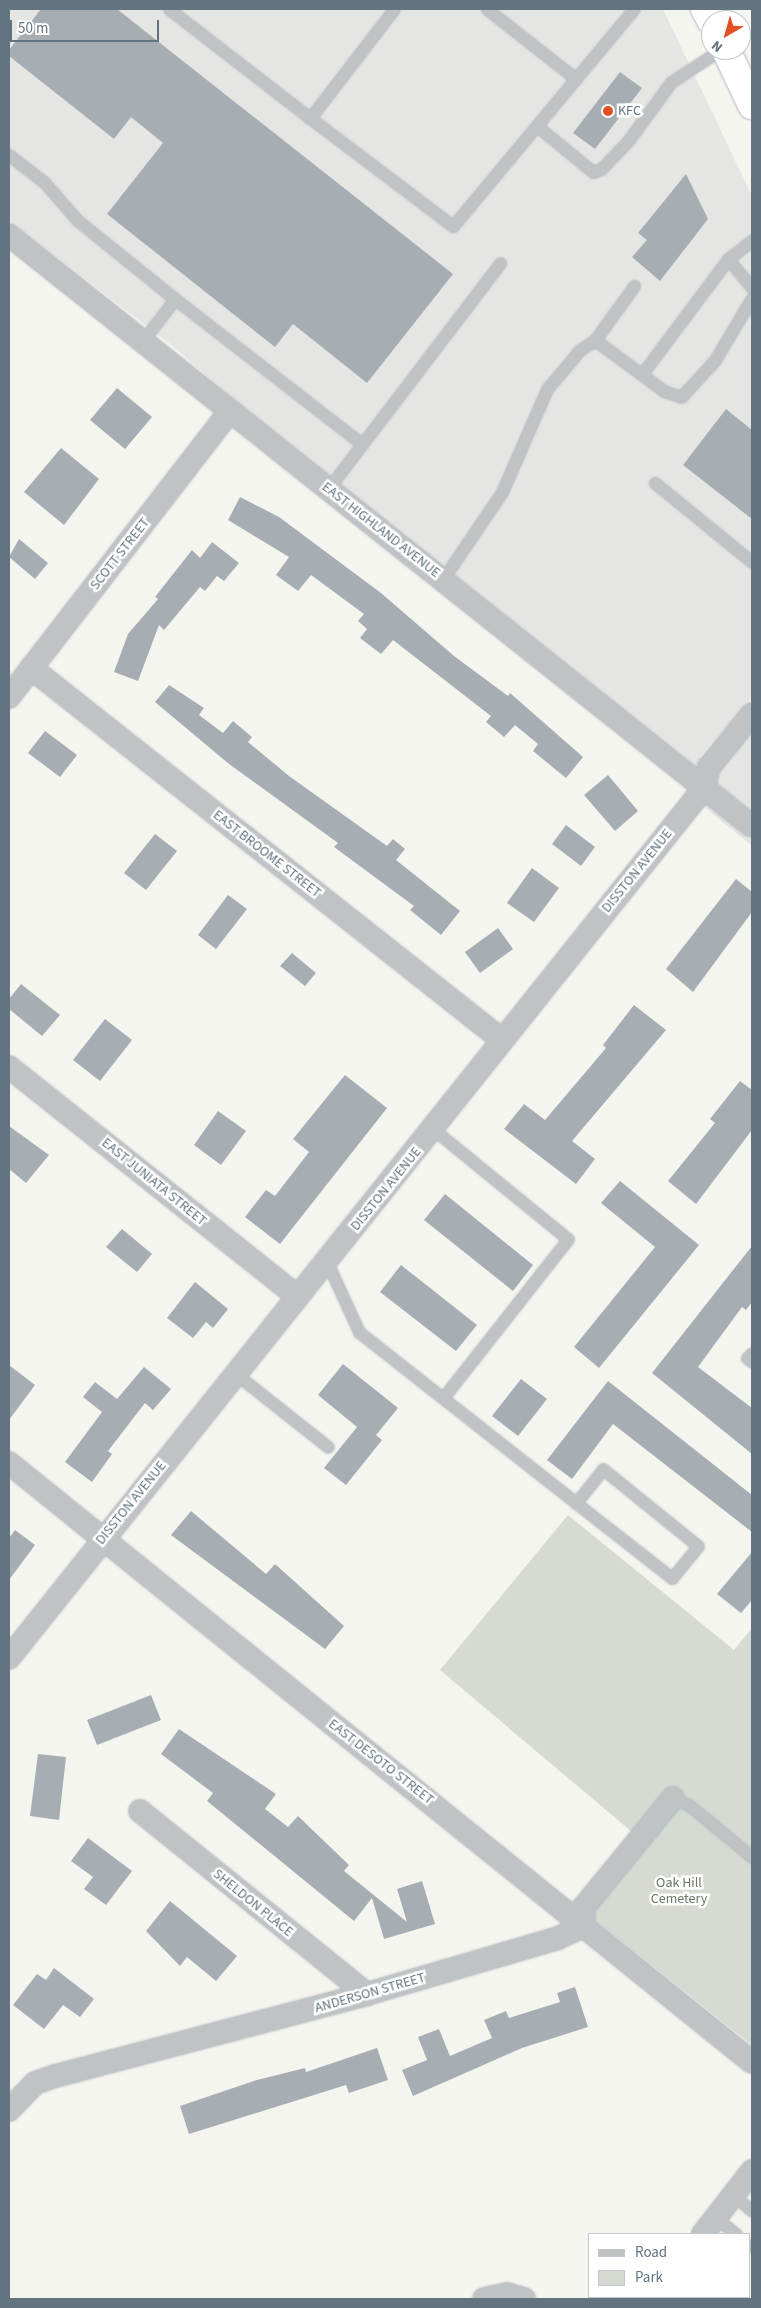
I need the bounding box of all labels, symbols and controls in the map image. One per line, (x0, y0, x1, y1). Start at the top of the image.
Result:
scale bar (12, 10, 161, 42)
north arrow (701, 10, 751, 60)
text: 50 m (18, 18, 48, 39)
text: N (708, 35, 727, 57)
place label: KFC (618, 103, 641, 119)
marker: KFC (602, 105, 614, 117)
street label: EAST HIGHLAND AVENUE (319, 479, 443, 581)
street label: SCOTT STREET (87, 515, 153, 593)
street label: EAST BROOME STREET (210, 807, 324, 901)
street label: DISSTON AVENUE (598, 826, 676, 916)
street label: EAST JUNIATA STREET (98, 1135, 210, 1229)
street label: DISSTON AVENUE (347, 1144, 425, 1234)
street label: DISSTON AVENUE (92, 1458, 170, 1548)
street label: EAST DESOTO STREET (325, 1716, 437, 1808)
street label: SHELDON PLACE (210, 1866, 296, 1940)
park label: Oak Hill Cemetery (651, 1875, 707, 1908)
street label: ANDERSON STREET (313, 1969, 427, 2017)
legend (588, 2233, 751, 2298)
text: Road (635, 2242, 667, 2263)
text: Park (635, 2267, 663, 2288)

